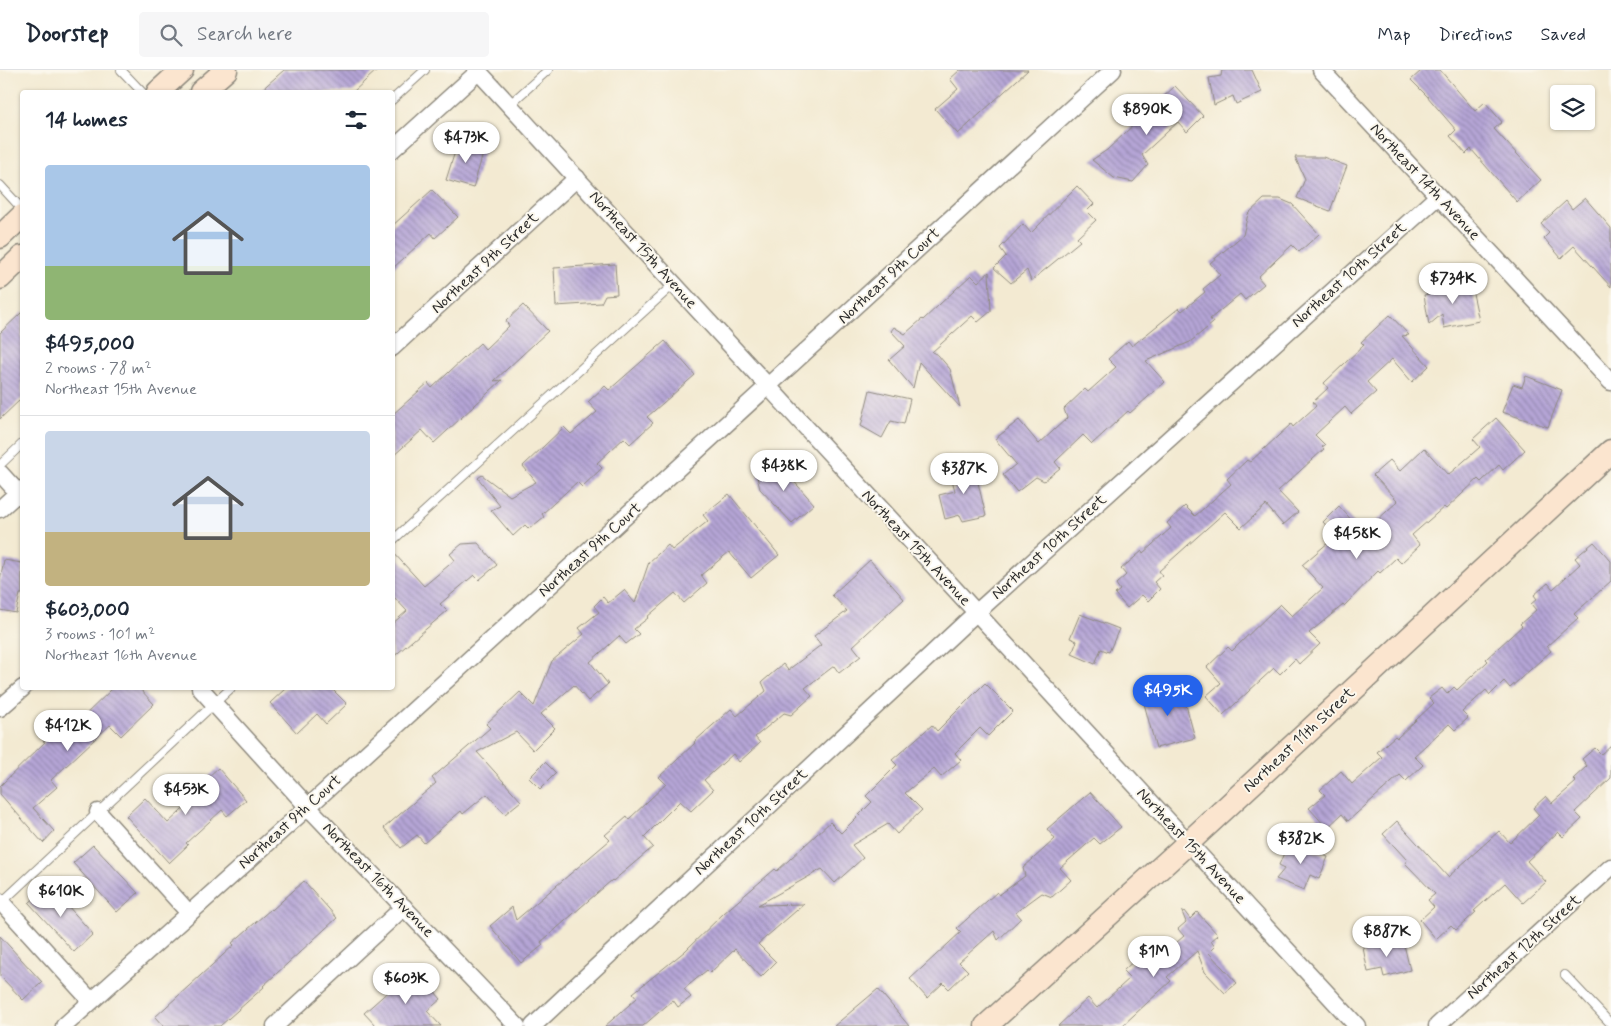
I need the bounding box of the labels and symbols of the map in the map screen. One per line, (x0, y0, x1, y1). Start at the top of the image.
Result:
pin: $890K (1112, 93, 1182, 136)
street label: Northeast 14th Avenue (1365, 119, 1485, 245)
pin: $473K (431, 122, 501, 164)
street label: Northeast 15th Avenue (584, 187, 702, 314)
street label: Northeast 9th Street (427, 207, 544, 318)
street label: Northeast 10th Street (1287, 217, 1411, 332)
street label: Northeast 9th Court (833, 223, 945, 329)
pin: $734K (1418, 262, 1488, 305)
pin: $438K (749, 450, 819, 492)
pin: $387K (929, 452, 999, 495)
street label: Northeast 15th Avenue (857, 485, 976, 611)
street label: Northeast 10th Street (987, 489, 1111, 604)
street label: Northeast 9th Court (534, 498, 647, 602)
pin: $458K (1322, 518, 1392, 560)
pin: $495K (1133, 674, 1203, 717)
street label: Northeast 11th Street (1239, 682, 1360, 797)
pin: $412K (33, 710, 103, 752)
street label: Northeast 10th Street (690, 763, 813, 880)
street label: Northeast 9th Court (234, 770, 347, 874)
pin: $453K (151, 774, 221, 816)
street label: Northeast 15th Avenue (1132, 783, 1251, 909)
street label: Northeast 16th Avenue (318, 818, 438, 942)
pin: $382K (1266, 822, 1336, 865)
pin: $610K (26, 876, 96, 918)
street label: Northeast 12th Street (1462, 889, 1586, 1004)
pin: $887K (1352, 916, 1422, 958)
pin: $1M (1130, 936, 1178, 978)
pin: $603K (371, 962, 441, 1005)

